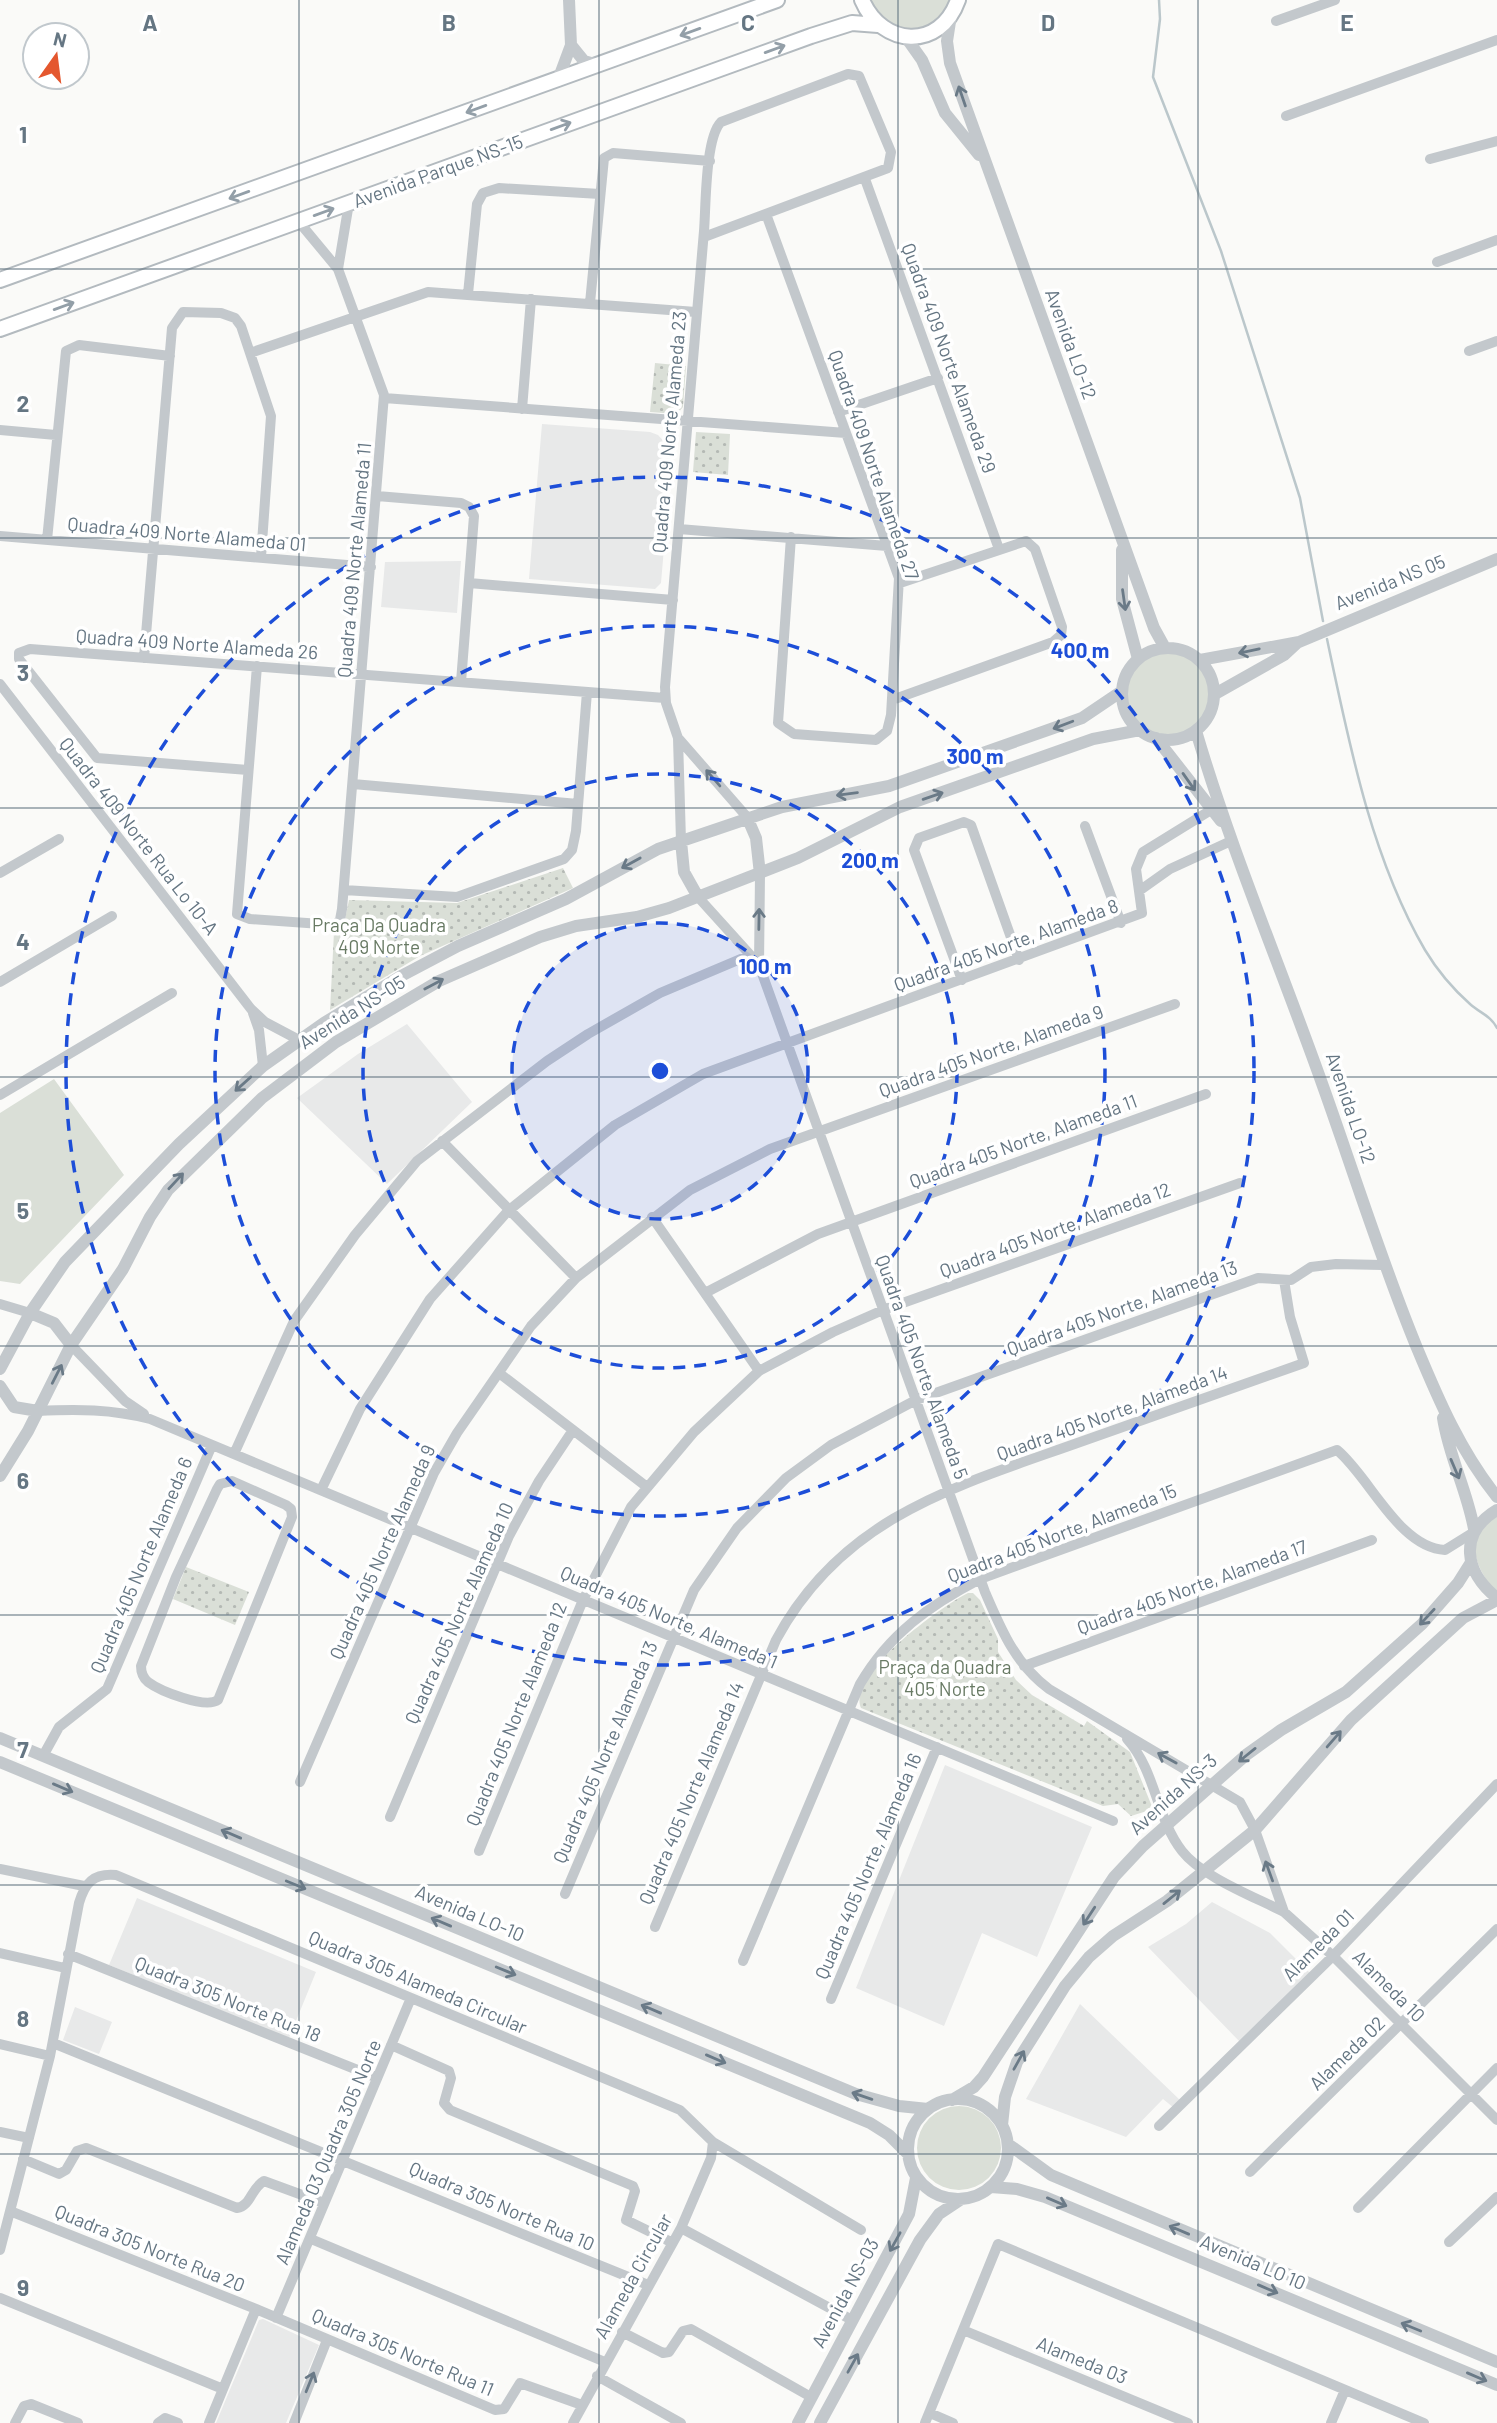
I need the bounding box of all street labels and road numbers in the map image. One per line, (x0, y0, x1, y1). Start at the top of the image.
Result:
street label: Avenida Parque NS-15 (350, 129, 526, 212)
street label: Quadra 409 Norte Alameda 29 (897, 240, 1002, 476)
street label: Avenida LO-12 (1041, 286, 1102, 402)
street label: Quadra 409 Norte Alameda 23 (646, 310, 691, 554)
street label: Quadra 409 Norte Alameda 27 (824, 347, 925, 583)
street label: Quadra 409 Norte Alameda 11 (332, 441, 375, 679)
street label: Quadra 409 Norte Alameda 01 (67, 512, 307, 555)
street label: Avenida NS 05 (1331, 549, 1448, 614)
street label: Quadra 409 Norte Alameda 26 (75, 624, 319, 663)
street label: Quadra 409 Norte Rua Lo 10-A (55, 732, 224, 939)
street label: Quadra 405 Norte, Alameda 8 (891, 893, 1121, 996)
street label: Avenida NS-05 (294, 970, 409, 1053)
street label: Quadra 405 Norte, Alameda 9 (876, 999, 1106, 1102)
street label: Avenida LO-12 (1322, 1049, 1381, 1166)
street label: Quadra 405 Norte, Alameda 11 (906, 1089, 1140, 1192)
street label: Quadra 405 Norte, Alameda 12 (936, 1177, 1173, 1282)
street label: Quadra 405 Norte, Alameda 5 (871, 1252, 974, 1482)
street label: Quadra 405 Norte, Alameda 13 (1003, 1255, 1240, 1360)
street label: Quadra 405 Norte, Alameda 14 (993, 1360, 1231, 1465)
street label: Quadra 405 Norte Alameda 9 (324, 1441, 439, 1663)
street label: Quadra 405 Norte Alameda 6 (85, 1453, 197, 1676)
street label: Quadra 405 Norte, Alameda 15 (944, 1478, 1180, 1587)
street label: Quadra 405 Norte Alameda 10 (399, 1499, 518, 1727)
street label: Quadra 405 Norte, Alameda 17 (1074, 1534, 1310, 1639)
street label: Quadra 405 Norte, Alameda 1 (557, 1560, 781, 1673)
street label: Quadra 405 Norte Alameda 12 (460, 1599, 571, 1829)
street label: Quadra 405 Norte Alameda 13 (547, 1637, 662, 1866)
street label: Quadra 405 Norte Alameda 14 (633, 1678, 748, 1908)
street label: Avenida NS-3 (1124, 1748, 1221, 1839)
street label: Quadra 405 Norte, Alameda 16 (809, 1749, 926, 1982)
street label: Avenida LO-10 (412, 1879, 528, 1946)
street label: Alameda 01 (1277, 1904, 1358, 1985)
street label: Quadra 305 Alameda Circular (305, 1925, 531, 2038)
street label: Alameda 10 (1348, 1945, 1430, 2027)
street label: Quadra 305 Norte Rua 18 (132, 1951, 325, 2046)
street label: Alameda 02 (1304, 2011, 1389, 2094)
street label: Alameda 03 Quadra 305 Norte (270, 2036, 385, 2268)
street label: Quadra 305 Norte Rua 10 (406, 2156, 598, 2255)
street label: Quadra 305 Norte Rua 20 (52, 2199, 249, 2296)
street label: Alameda Circular (589, 2209, 676, 2342)
street label: Avenida LO 10 (1197, 2229, 1309, 2294)
street label: Avenida NS-03 (806, 2234, 883, 2351)
street label: Quadra 305 Norte Rua 11 (309, 2303, 498, 2400)
street label: Alameda 03 (1033, 2331, 1131, 2388)

